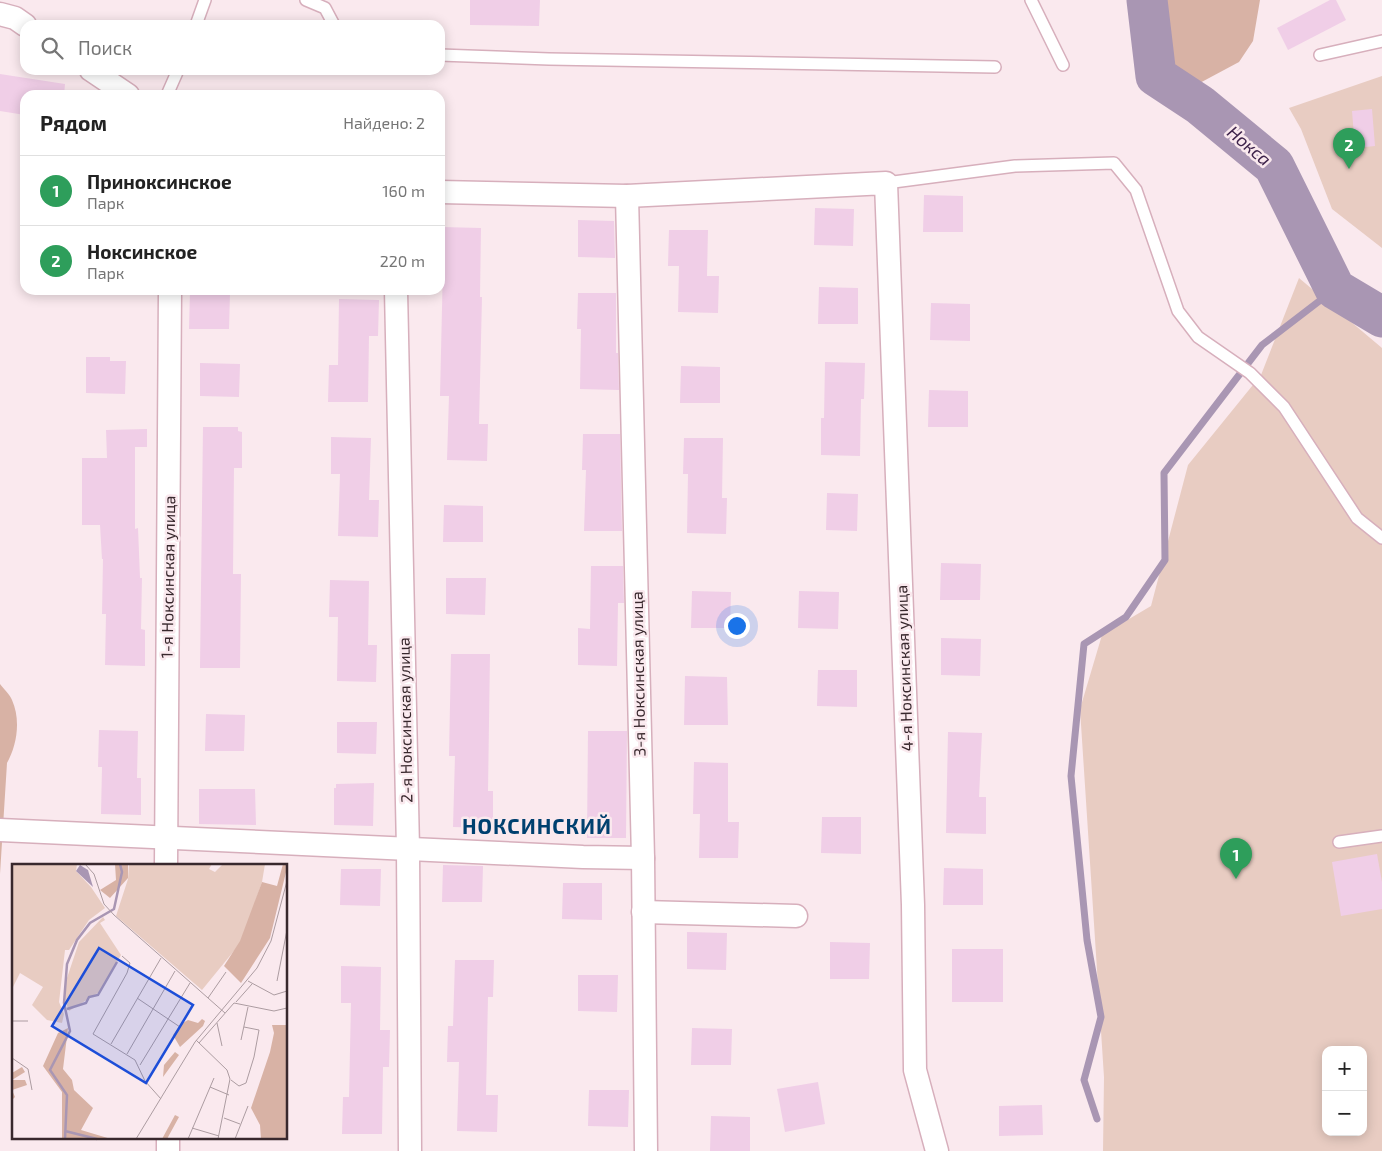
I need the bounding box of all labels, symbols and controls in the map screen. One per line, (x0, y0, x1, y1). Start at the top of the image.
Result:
search box (20, 20, 445, 75)
icon: search (38, 34, 66, 62)
text: Поиск (78, 36, 132, 59)
text: Рядом (40, 110, 107, 135)
text: Найдено: 2 (343, 113, 425, 132)
water label: Нокса (1223, 121, 1276, 170)
pin: 2 (1333, 128, 1365, 169)
text: Приноксинское (87, 170, 232, 193)
text: 1 (53, 181, 59, 200)
text: 160 m (382, 181, 425, 200)
text: Парк (87, 193, 124, 212)
text: Ноксинское (87, 240, 197, 263)
text: 2 (51, 251, 61, 270)
text: 220 m (380, 251, 425, 270)
text: Парк (87, 263, 124, 282)
street label: 1-я Ноксинская улица (157, 495, 179, 659)
street label: 4-я Ноксинская улица (891, 584, 917, 752)
street label: 3-я Ноксинская улица (627, 591, 649, 757)
your location (724, 613, 750, 639)
street label: 2-я Ноксинская улица (394, 637, 416, 803)
district label: НОКСИНСКИЙ (462, 813, 612, 838)
pin: 1 (1220, 838, 1252, 879)
inset map (12, 864, 288, 1138)
map controls (1322, 1046, 1367, 1136)
button: + (1322, 1046, 1367, 1091)
button: − (1322, 1091, 1367, 1136)

